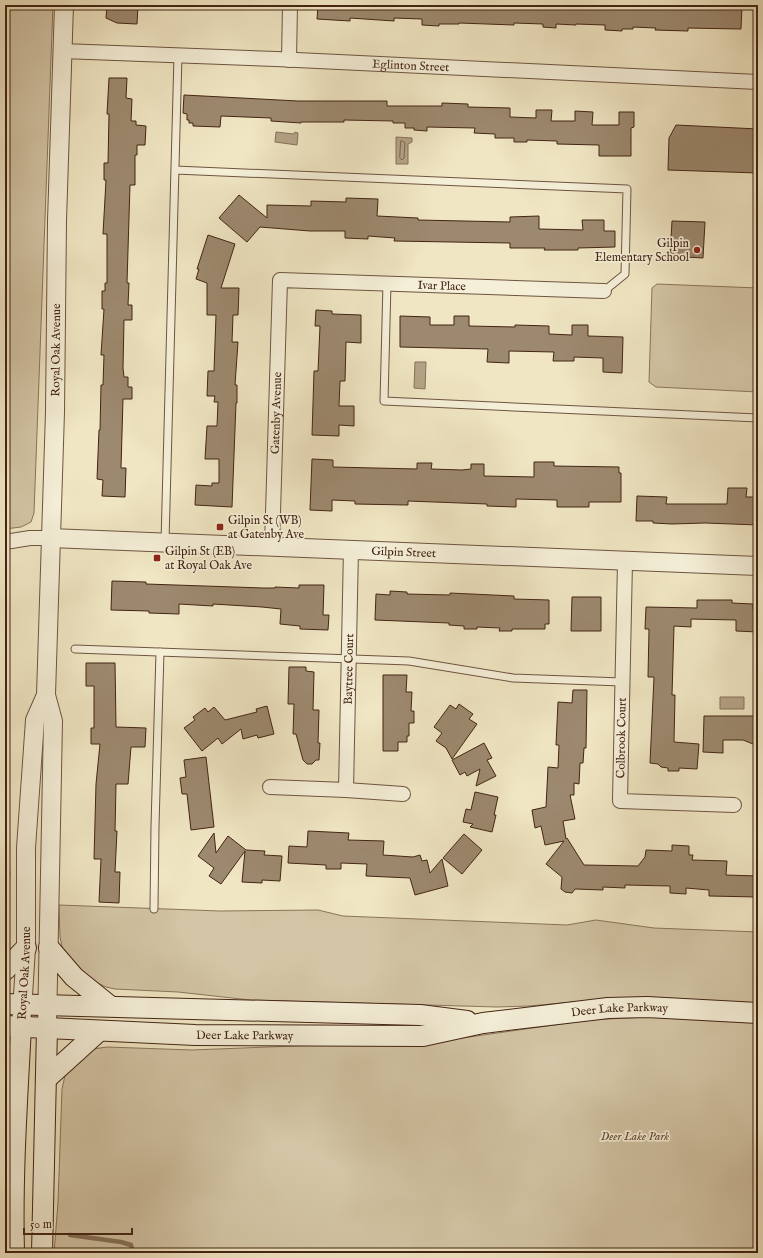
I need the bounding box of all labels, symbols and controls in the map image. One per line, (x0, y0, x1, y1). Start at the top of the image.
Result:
street label: Eglinton Street (372, 57, 450, 75)
place label: Gilpin Elementary School (595, 236, 690, 265)
marker: Gilpin Elementary School (692, 245, 702, 255)
street label: Ivar Place (417, 278, 467, 294)
street label: Royal Oak Avenue (48, 303, 64, 397)
street label: Gatenby Avenue (268, 371, 285, 454)
place label: Gilpin St (WB) at Gatenby Ave (228, 513, 305, 542)
marker: Gilpin St (WB) at Gatenby Ave (215, 522, 225, 532)
place label: Gilpin St (EB) at Royal Oak Ave (165, 544, 253, 573)
street label: Gilpin Street (371, 544, 436, 561)
marker: Gilpin St (EB) at Royal Oak Ave (152, 553, 162, 563)
street label: Baytree Court (341, 633, 357, 705)
street label: Colbrook Court (613, 698, 630, 779)
street label: Royal Oak Avenue (14, 926, 34, 1020)
street label: Deer Lake Parkway (570, 1000, 669, 1020)
street label: Deer Lake Parkway (196, 1028, 294, 1043)
park label: Deer Lake Park (601, 1129, 669, 1144)
scale bar (24, 1210, 132, 1236)
text: 50 m (30, 1217, 52, 1232)

